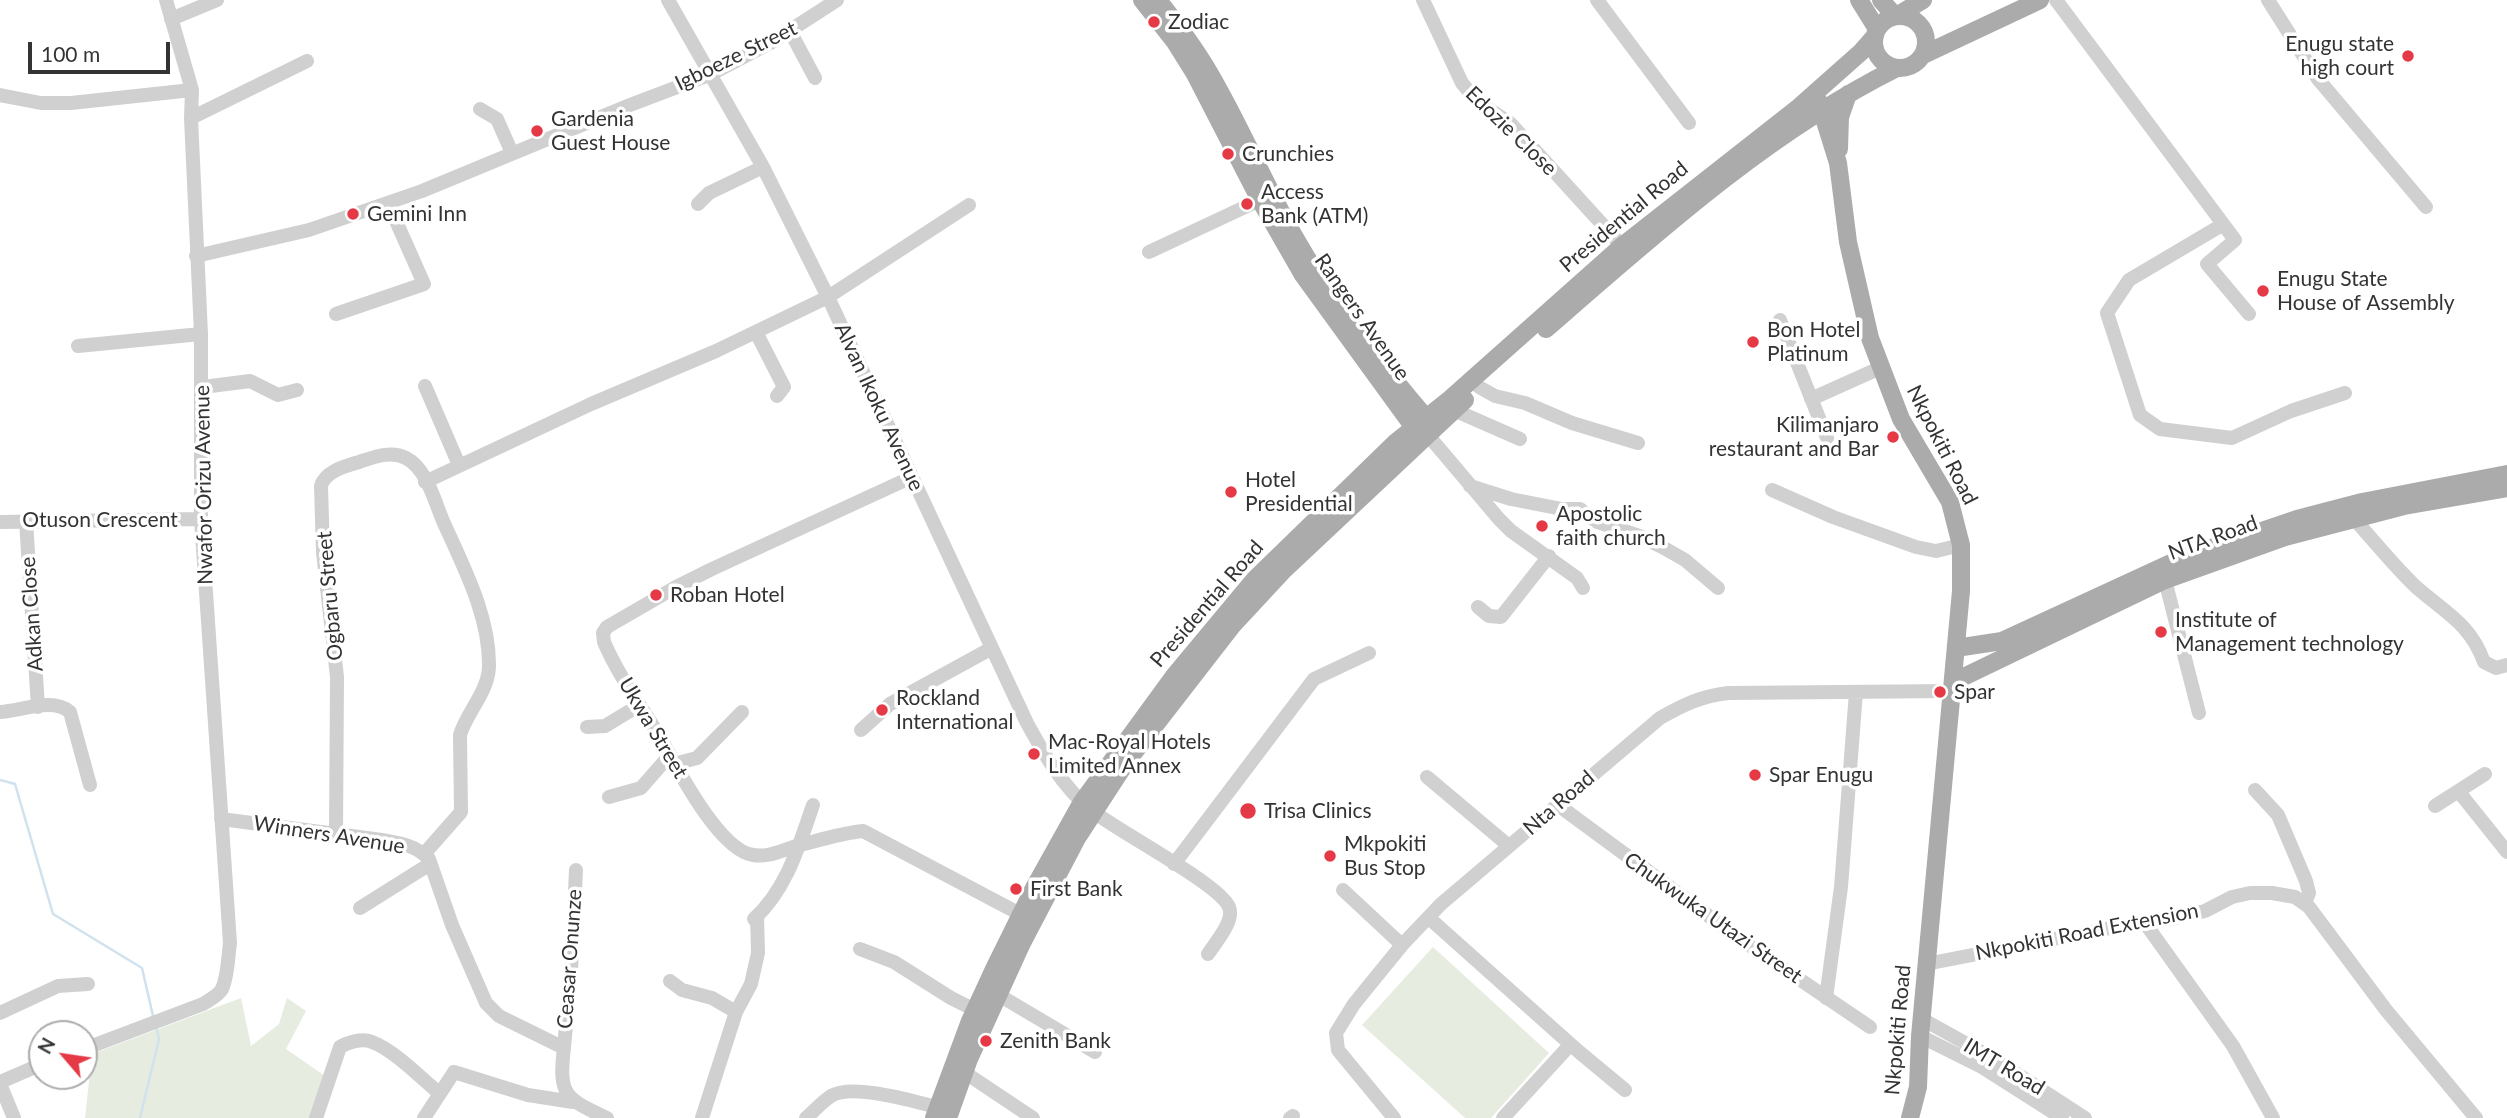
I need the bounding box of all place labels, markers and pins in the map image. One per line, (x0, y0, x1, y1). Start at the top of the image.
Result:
place label: Zodiac (1168, 9, 1229, 35)
marker: Zodiac (1146, 14, 1162, 30)
place label: Enugu state high court (2285, 31, 2394, 81)
marker: Enugu state high court (2400, 48, 2416, 64)
place label: Gardenia Guest House (551, 106, 670, 156)
marker: Gardenia Guest House (529, 123, 545, 139)
place label: Crunchies (1242, 141, 1334, 167)
marker: Crunchies (1220, 146, 1236, 162)
place label: Access Bank (ATM) (1261, 179, 1368, 229)
marker: Access Bank (ATM) (1239, 196, 1255, 212)
place label: Gemini Inn (367, 201, 467, 227)
marker: Gemini Inn (345, 206, 361, 222)
place label: Enugu State House of Assembly (2277, 266, 2455, 316)
marker: Enugu State House of Assembly (2255, 283, 2271, 299)
place label: Bon Hotel Platinum (1767, 317, 1860, 367)
marker: Bon Hotel Platinum (1745, 334, 1761, 350)
place label: Kilimanjaro restaurant and Bar (1709, 412, 1879, 462)
marker: Kilimanjaro restaurant and Bar (1885, 429, 1901, 445)
place label: Hotel Presidential (1245, 467, 1353, 517)
marker: Hotel Presidential (1223, 484, 1239, 500)
place label: Apostolic faith church (1556, 501, 1666, 551)
marker: Apostolic faith church (1534, 518, 1550, 534)
place label: Roban Hotel (670, 582, 785, 608)
marker: Roban Hotel (648, 587, 664, 603)
place label: Institute of Management technology (2175, 607, 2404, 657)
marker: Institute of Management technology (2153, 624, 2169, 640)
place label: Spar (1954, 679, 1995, 705)
marker: Spar (1932, 684, 1948, 700)
place label: Rockland International (896, 685, 1013, 735)
marker: Rockland International (874, 702, 890, 718)
place label: Mac-Royal Hotels Limited Annex (1048, 729, 1211, 779)
marker: Mac-Royal Hotels Limited Annex (1026, 746, 1042, 762)
place label: Spar Enugu (1769, 762, 1873, 788)
marker: Spar Enugu (1747, 767, 1763, 783)
place label: Trisa Clinics (1264, 798, 1372, 824)
marker: Trisa Clinics (1238, 801, 1258, 821)
place label: Mkpokiti Bus Stop (1344, 831, 1426, 881)
marker: Mkpokiti Bus Stop (1322, 848, 1338, 864)
place label: First Bank (1030, 876, 1123, 902)
marker: First Bank (1008, 881, 1024, 897)
place label: Zenith Bank (1000, 1028, 1111, 1054)
marker: Zenith Bank (978, 1033, 994, 1049)

